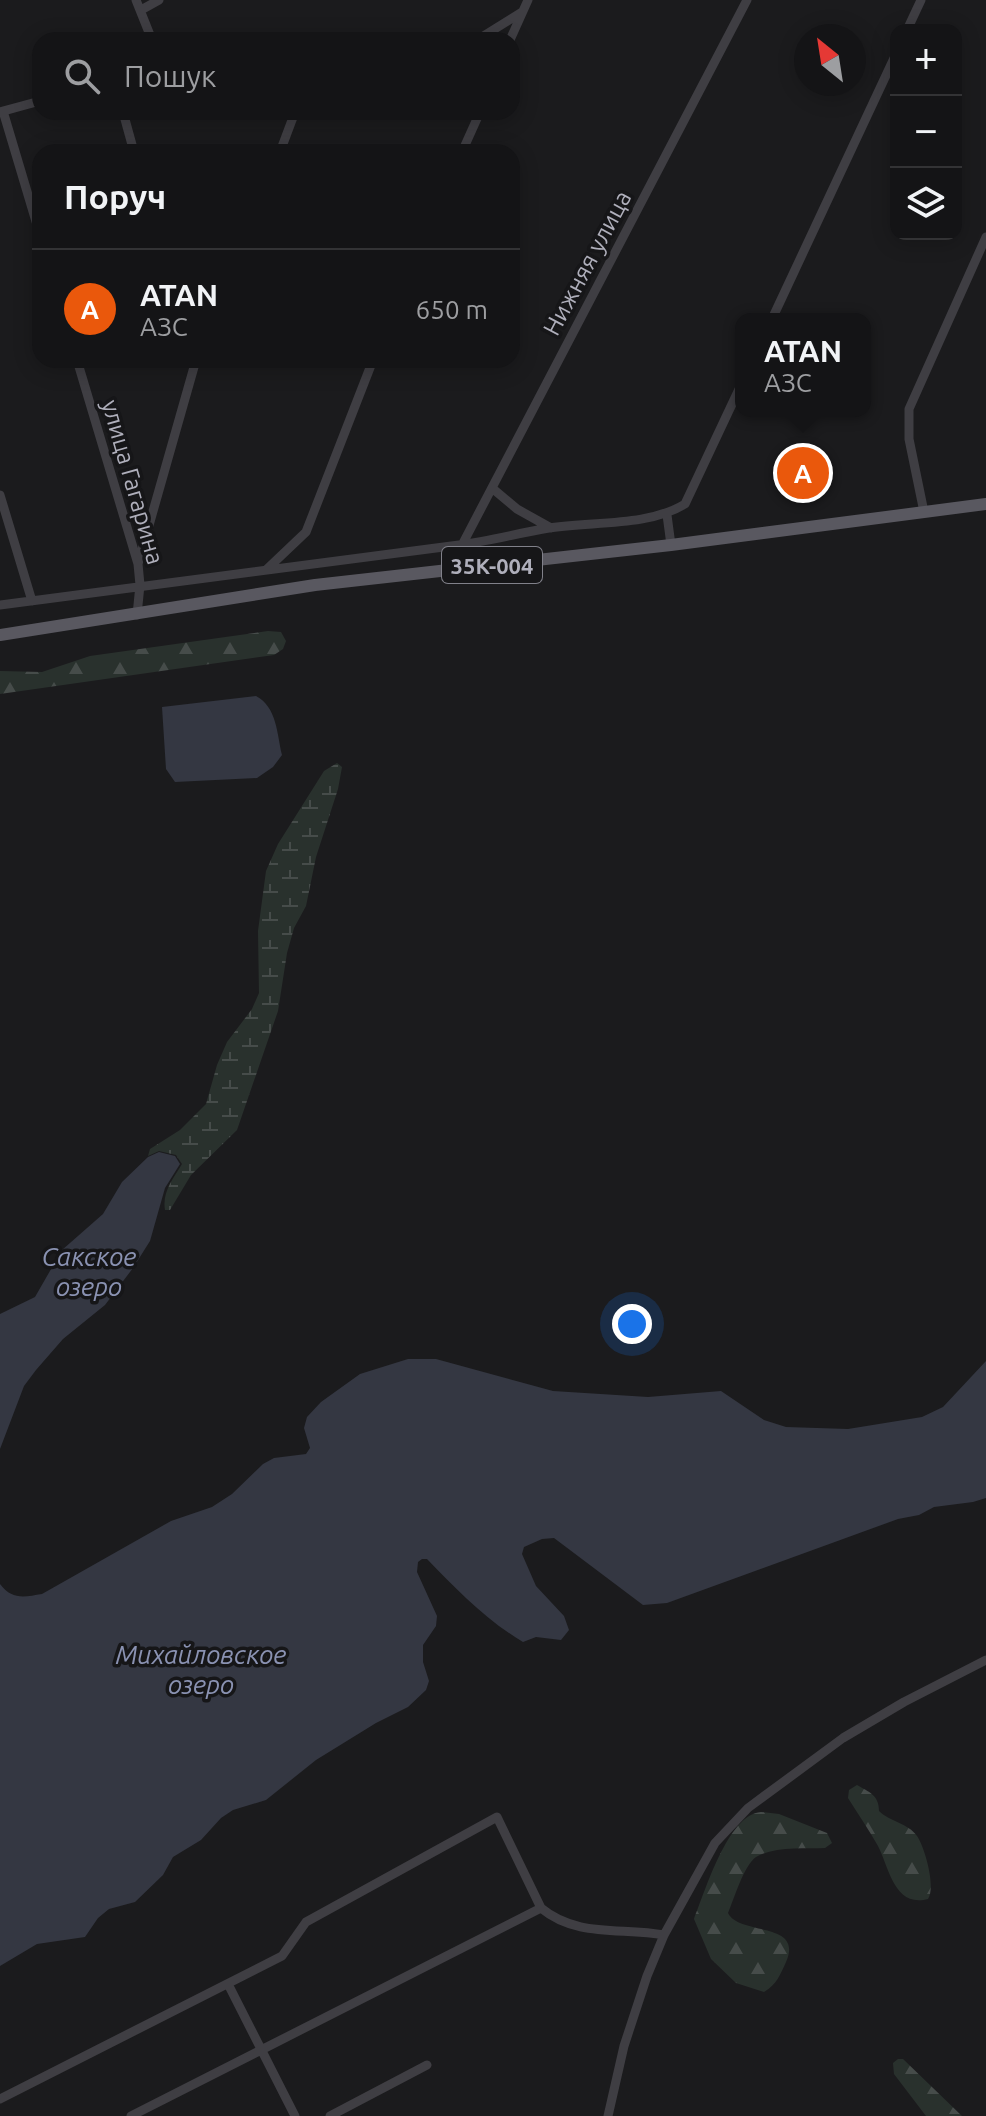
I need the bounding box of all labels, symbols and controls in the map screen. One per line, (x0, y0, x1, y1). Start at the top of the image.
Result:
north arrow (794, 24, 866, 96)
map controls (890, 24, 962, 240)
button: + (890, 24, 962, 96)
search box (32, 32, 520, 120)
icon: search (60, 54, 104, 98)
text: Пошук (124, 59, 217, 93)
button: − (890, 96, 962, 168)
button: layers (890, 168, 962, 240)
text: Поруч (64, 177, 166, 215)
street label: Нижняя улица (538, 186, 636, 340)
text: ATAN (140, 278, 218, 312)
text: A (81, 295, 99, 324)
text: 650 m (416, 295, 488, 324)
text: АЗС (140, 312, 188, 341)
popup (735, 313, 871, 417)
text: ATAN (764, 334, 842, 368)
text: АЗС (764, 368, 812, 397)
street label: улица Гагарина (97, 397, 169, 567)
pin: A (777, 443, 829, 503)
road number: 35К-004 (442, 547, 542, 583)
water label: Сакское озеро (42, 1242, 136, 1301)
your location (612, 1304, 652, 1344)
water label: Михайловское озеро (116, 1640, 286, 1699)

